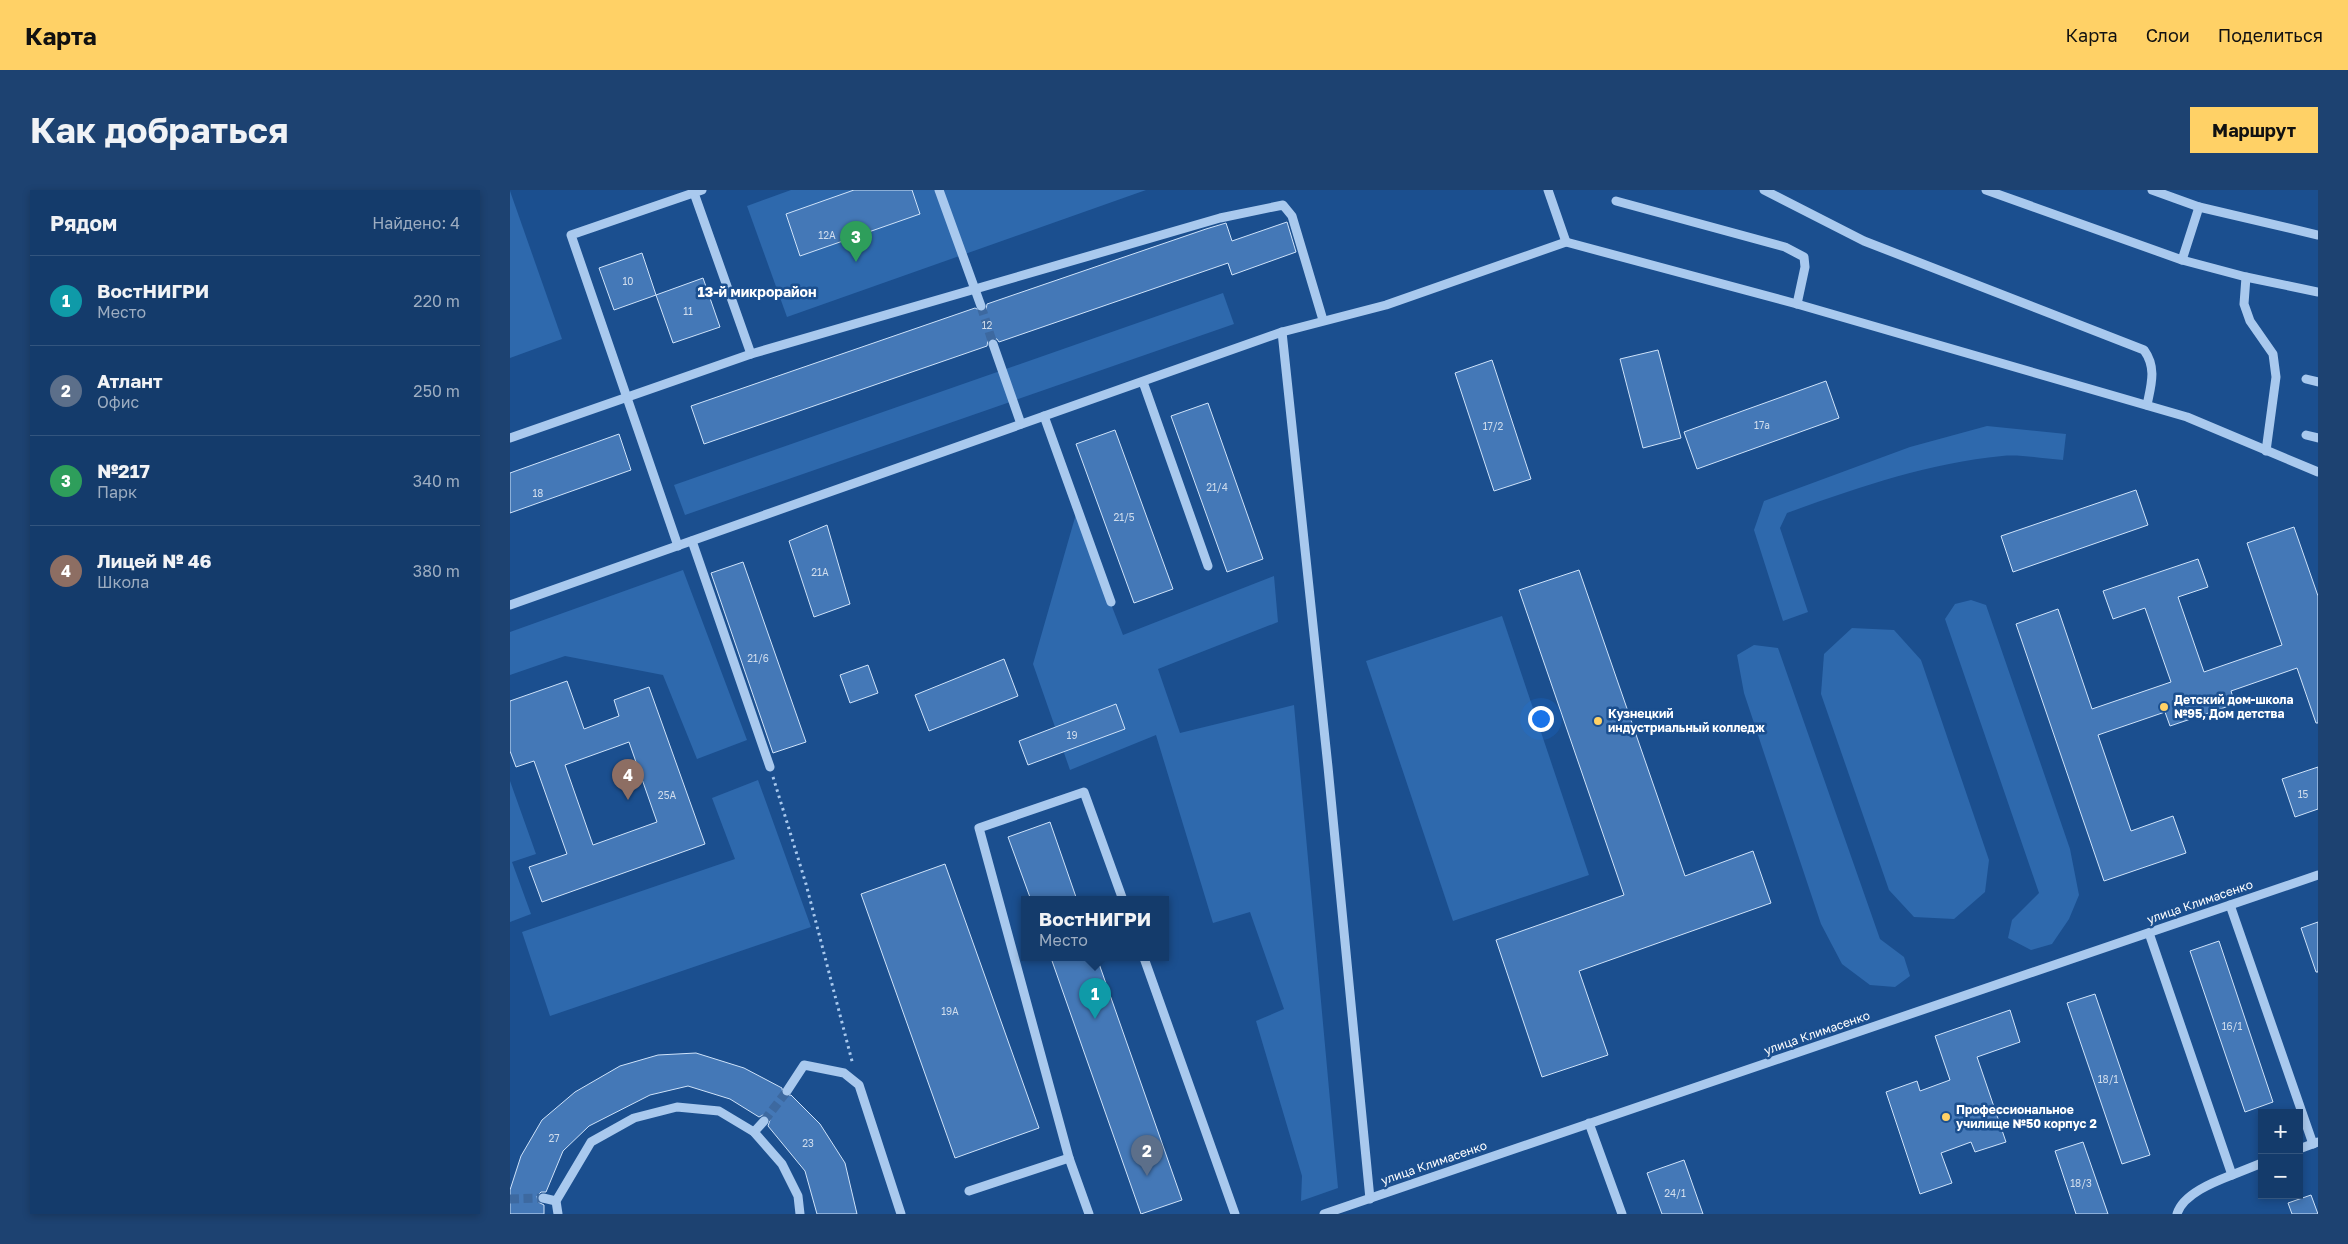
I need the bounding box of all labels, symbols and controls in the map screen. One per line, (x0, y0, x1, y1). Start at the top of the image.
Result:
text: Карта (25, 21, 97, 50)
text: Карта (2066, 24, 2118, 46)
text: Слои (2146, 24, 2190, 46)
text: Поделиться (2218, 24, 2323, 46)
button: Маршрут (2190, 107, 2318, 153)
text: Как добраться (30, 109, 288, 151)
text: Рядом (50, 210, 117, 236)
text: Найдено: 4 (372, 213, 460, 233)
pin: 3 (840, 221, 872, 262)
house number: 12А (818, 229, 836, 241)
house number: 10 (622, 275, 634, 287)
text: ВостНИГРИ (97, 279, 209, 302)
district label: 13-й микрорайон (697, 283, 817, 300)
text: 1 (62, 291, 70, 311)
text: 220 m (413, 291, 460, 311)
text: Место (97, 302, 146, 322)
house number: 11 (683, 305, 693, 317)
house number: 12 (982, 319, 993, 331)
text: Атлант (97, 369, 163, 392)
text: 2 (61, 381, 71, 401)
text: 250 m (413, 381, 460, 401)
text: Офис (97, 392, 139, 412)
house number: 17а (1754, 419, 1770, 431)
house number: 17/2 (1483, 420, 1504, 432)
text: №217 (97, 459, 150, 482)
text: 3 (61, 471, 71, 491)
text: 340 m (413, 471, 460, 491)
house number: 21/4 (1206, 481, 1228, 493)
text: Парк (97, 482, 137, 502)
house number: 18 (533, 487, 543, 499)
house number: 21/5 (1113, 511, 1135, 523)
text: Лицей № 46 (97, 549, 212, 572)
text: 4 (61, 561, 71, 581)
text: 380 m (413, 561, 460, 581)
house number: 21А (811, 566, 829, 578)
text: Школа (97, 572, 149, 592)
house number: 21/6 (747, 652, 769, 664)
place label: Детский дом-школа №95, Дом детства (2174, 692, 2293, 721)
marker: Детский дом-школа №95, Дом детства (2158, 701, 2170, 713)
your location (1528, 706, 1554, 732)
place label: Кузнецкий индустриальный колледж (1608, 706, 1765, 735)
marker: Кузнецкий индустриальный колледж (1592, 715, 1604, 727)
house number: 19 (1067, 729, 1077, 741)
pin: 4 (612, 759, 644, 800)
house number: 15 (2298, 788, 2309, 800)
house number: 25А (658, 789, 676, 801)
street label: улица Климасенко (2145, 876, 2255, 927)
popup (1021, 896, 1169, 961)
text: ВостНИГРИ (1039, 907, 1151, 930)
text: Место (1039, 930, 1088, 950)
pin: 1 (1079, 978, 1111, 1019)
house number: 19А (941, 1005, 959, 1017)
street label: улица Климасенко (1762, 1007, 1872, 1058)
house number: 16/1 (2222, 1020, 2242, 1032)
house number: 18/1 (2098, 1073, 2118, 1085)
place label: Профессиональное училище №50 корпус 2 (1956, 1102, 2097, 1131)
map controls (2258, 1109, 2303, 1199)
button: + (2258, 1109, 2303, 1154)
marker: Профессиональное училище №50 корпус 2 (1940, 1111, 1952, 1123)
house number: 27 (548, 1132, 560, 1144)
pin: 2 (1131, 1135, 1163, 1176)
house number: 23 (802, 1137, 814, 1149)
street label: улица Климасенко (1379, 1137, 1489, 1188)
button: − (2258, 1154, 2303, 1199)
house number: 18/3 (2070, 1177, 2092, 1189)
house number: 24/1 (1664, 1187, 1686, 1199)

